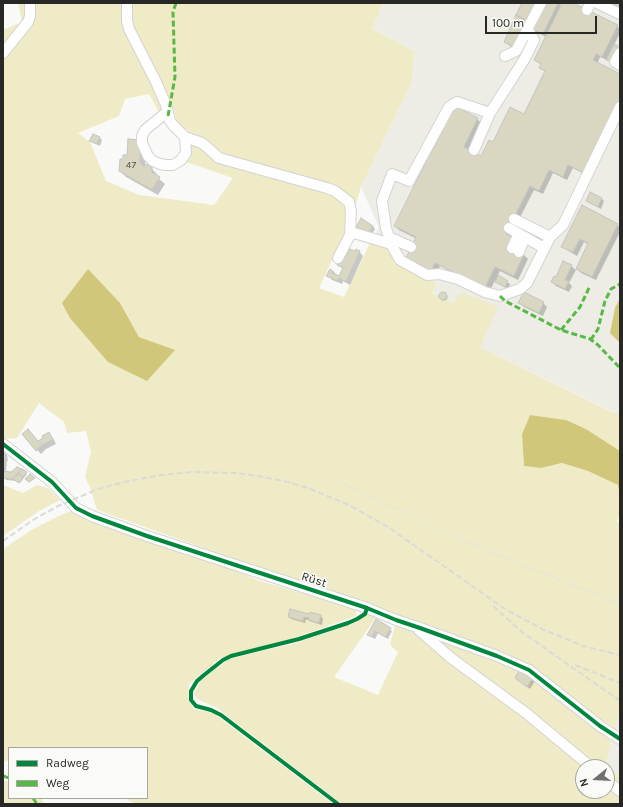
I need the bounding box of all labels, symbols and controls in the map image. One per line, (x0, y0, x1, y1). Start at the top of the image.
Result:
scale bar (487, 8, 599, 34)
text: 100 m (492, 16, 524, 30)
house number: 47 (126, 159, 136, 171)
street label: Rüst (300, 569, 328, 591)
legend (8, 747, 148, 799)
text: Radweg (46, 756, 89, 770)
north arrow (575, 759, 615, 799)
text: Weg (46, 776, 69, 790)
text: N (577, 777, 591, 788)

